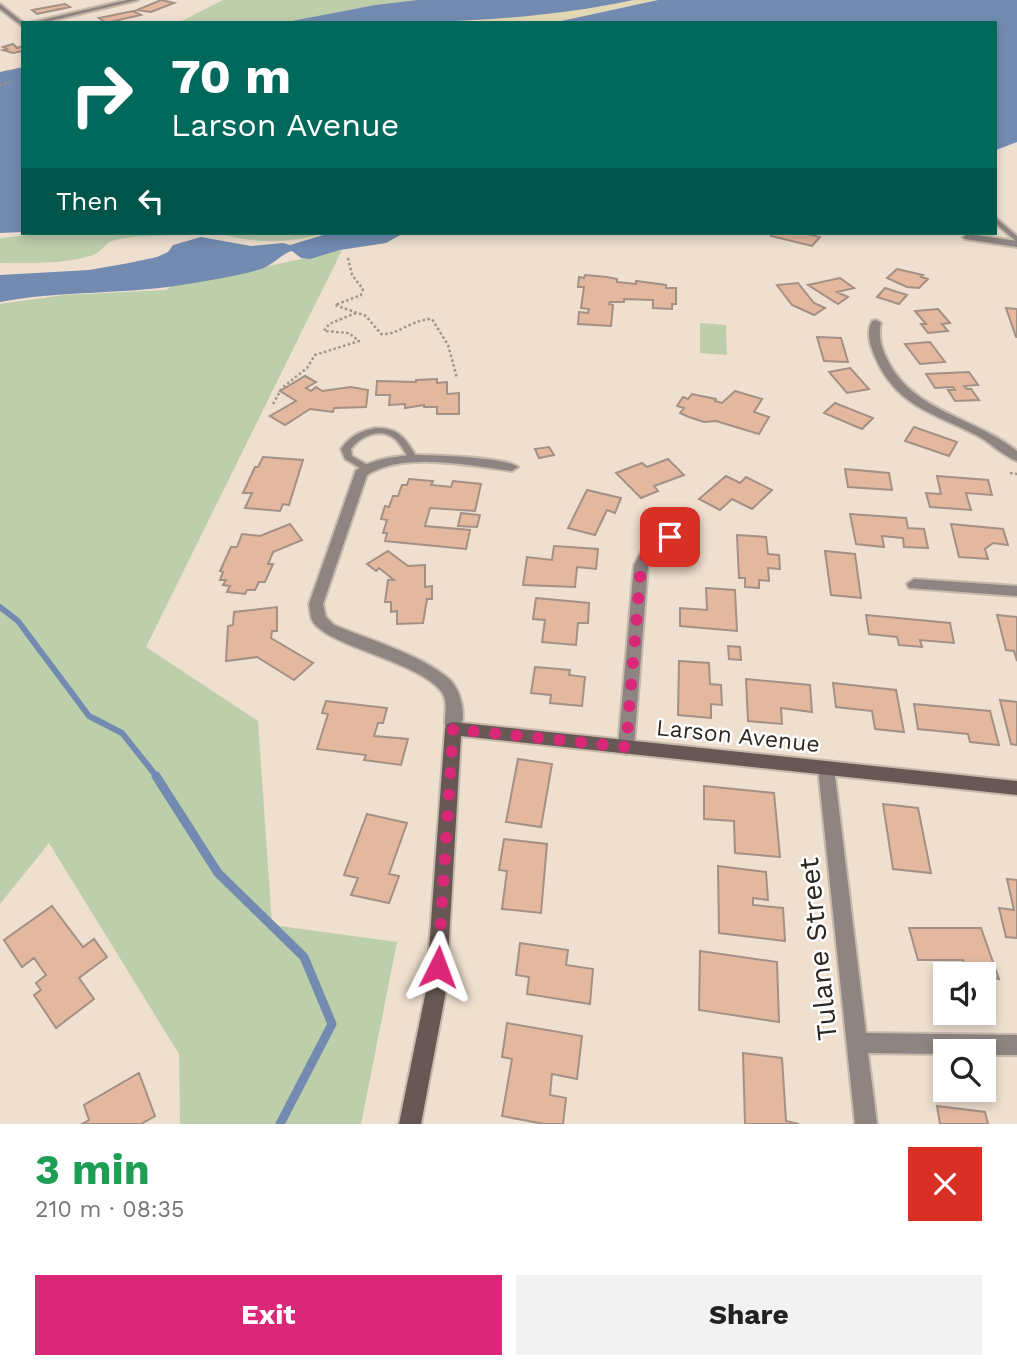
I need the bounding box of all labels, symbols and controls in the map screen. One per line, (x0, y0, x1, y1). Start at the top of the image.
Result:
text: 70 m (171, 47, 291, 105)
icon: right (56, 49, 147, 140)
text: Larson Avenue (171, 106, 399, 144)
icon: left (132, 182, 170, 220)
text: Then (56, 186, 118, 216)
pin (640, 507, 700, 567)
icon: arrive (651, 518, 689, 556)
street label: Larson Avenue (655, 714, 821, 758)
street label: Tulane Street (792, 855, 844, 1042)
position arrow (401, 930, 475, 1004)
map controls (933, 962, 996, 1102)
button: sound (933, 962, 996, 1025)
button: search (933, 1039, 996, 1102)
text: 3 min (35, 1145, 150, 1194)
button: close (908, 1147, 982, 1221)
text: 210 m · 08:35 (35, 1196, 184, 1223)
button: Exit (35, 1275, 502, 1355)
button: Share (516, 1275, 982, 1355)

